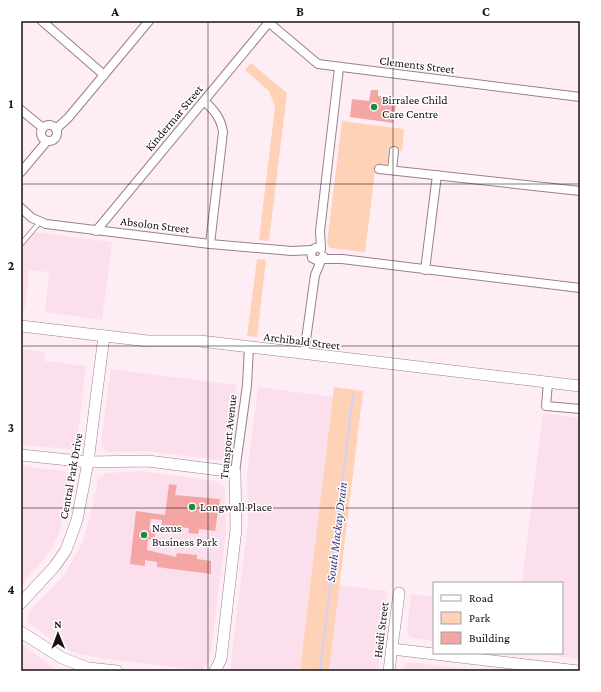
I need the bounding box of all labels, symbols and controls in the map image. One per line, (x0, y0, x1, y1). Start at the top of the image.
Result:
text: A (110, 4, 119, 19)
text: B (296, 4, 304, 19)
text: C (482, 4, 490, 19)
street label: Clements Street (379, 53, 456, 77)
street label: Kindermar Street (142, 81, 206, 154)
place label: Birralee Child Care Centre (382, 93, 448, 121)
text: 1 (9, 96, 14, 111)
marker: Birralee Child Care Centre (369, 102, 379, 112)
street label: Absolon Street (120, 214, 191, 236)
text: 2 (8, 258, 15, 273)
street label: Archibald Street (263, 329, 342, 353)
street label: Transport Avenue (217, 394, 239, 480)
text: 3 (8, 420, 14, 435)
street label: Central Park Drive (57, 432, 85, 520)
water label: South Mackay Drain (323, 481, 350, 583)
place label: Longwall Place (200, 500, 272, 514)
marker: Longwall Place (187, 502, 197, 512)
place label: Nexus Business Park (152, 521, 218, 549)
marker: Nexus Business Park (139, 530, 149, 540)
text: 4 (7, 582, 15, 597)
legend (433, 582, 563, 654)
text: Road (469, 591, 494, 605)
street label: Heidi Street (371, 600, 391, 659)
text: Park (469, 611, 491, 625)
north arrow (38, 614, 78, 654)
text: N (54, 618, 62, 630)
text: Building (469, 631, 510, 645)

